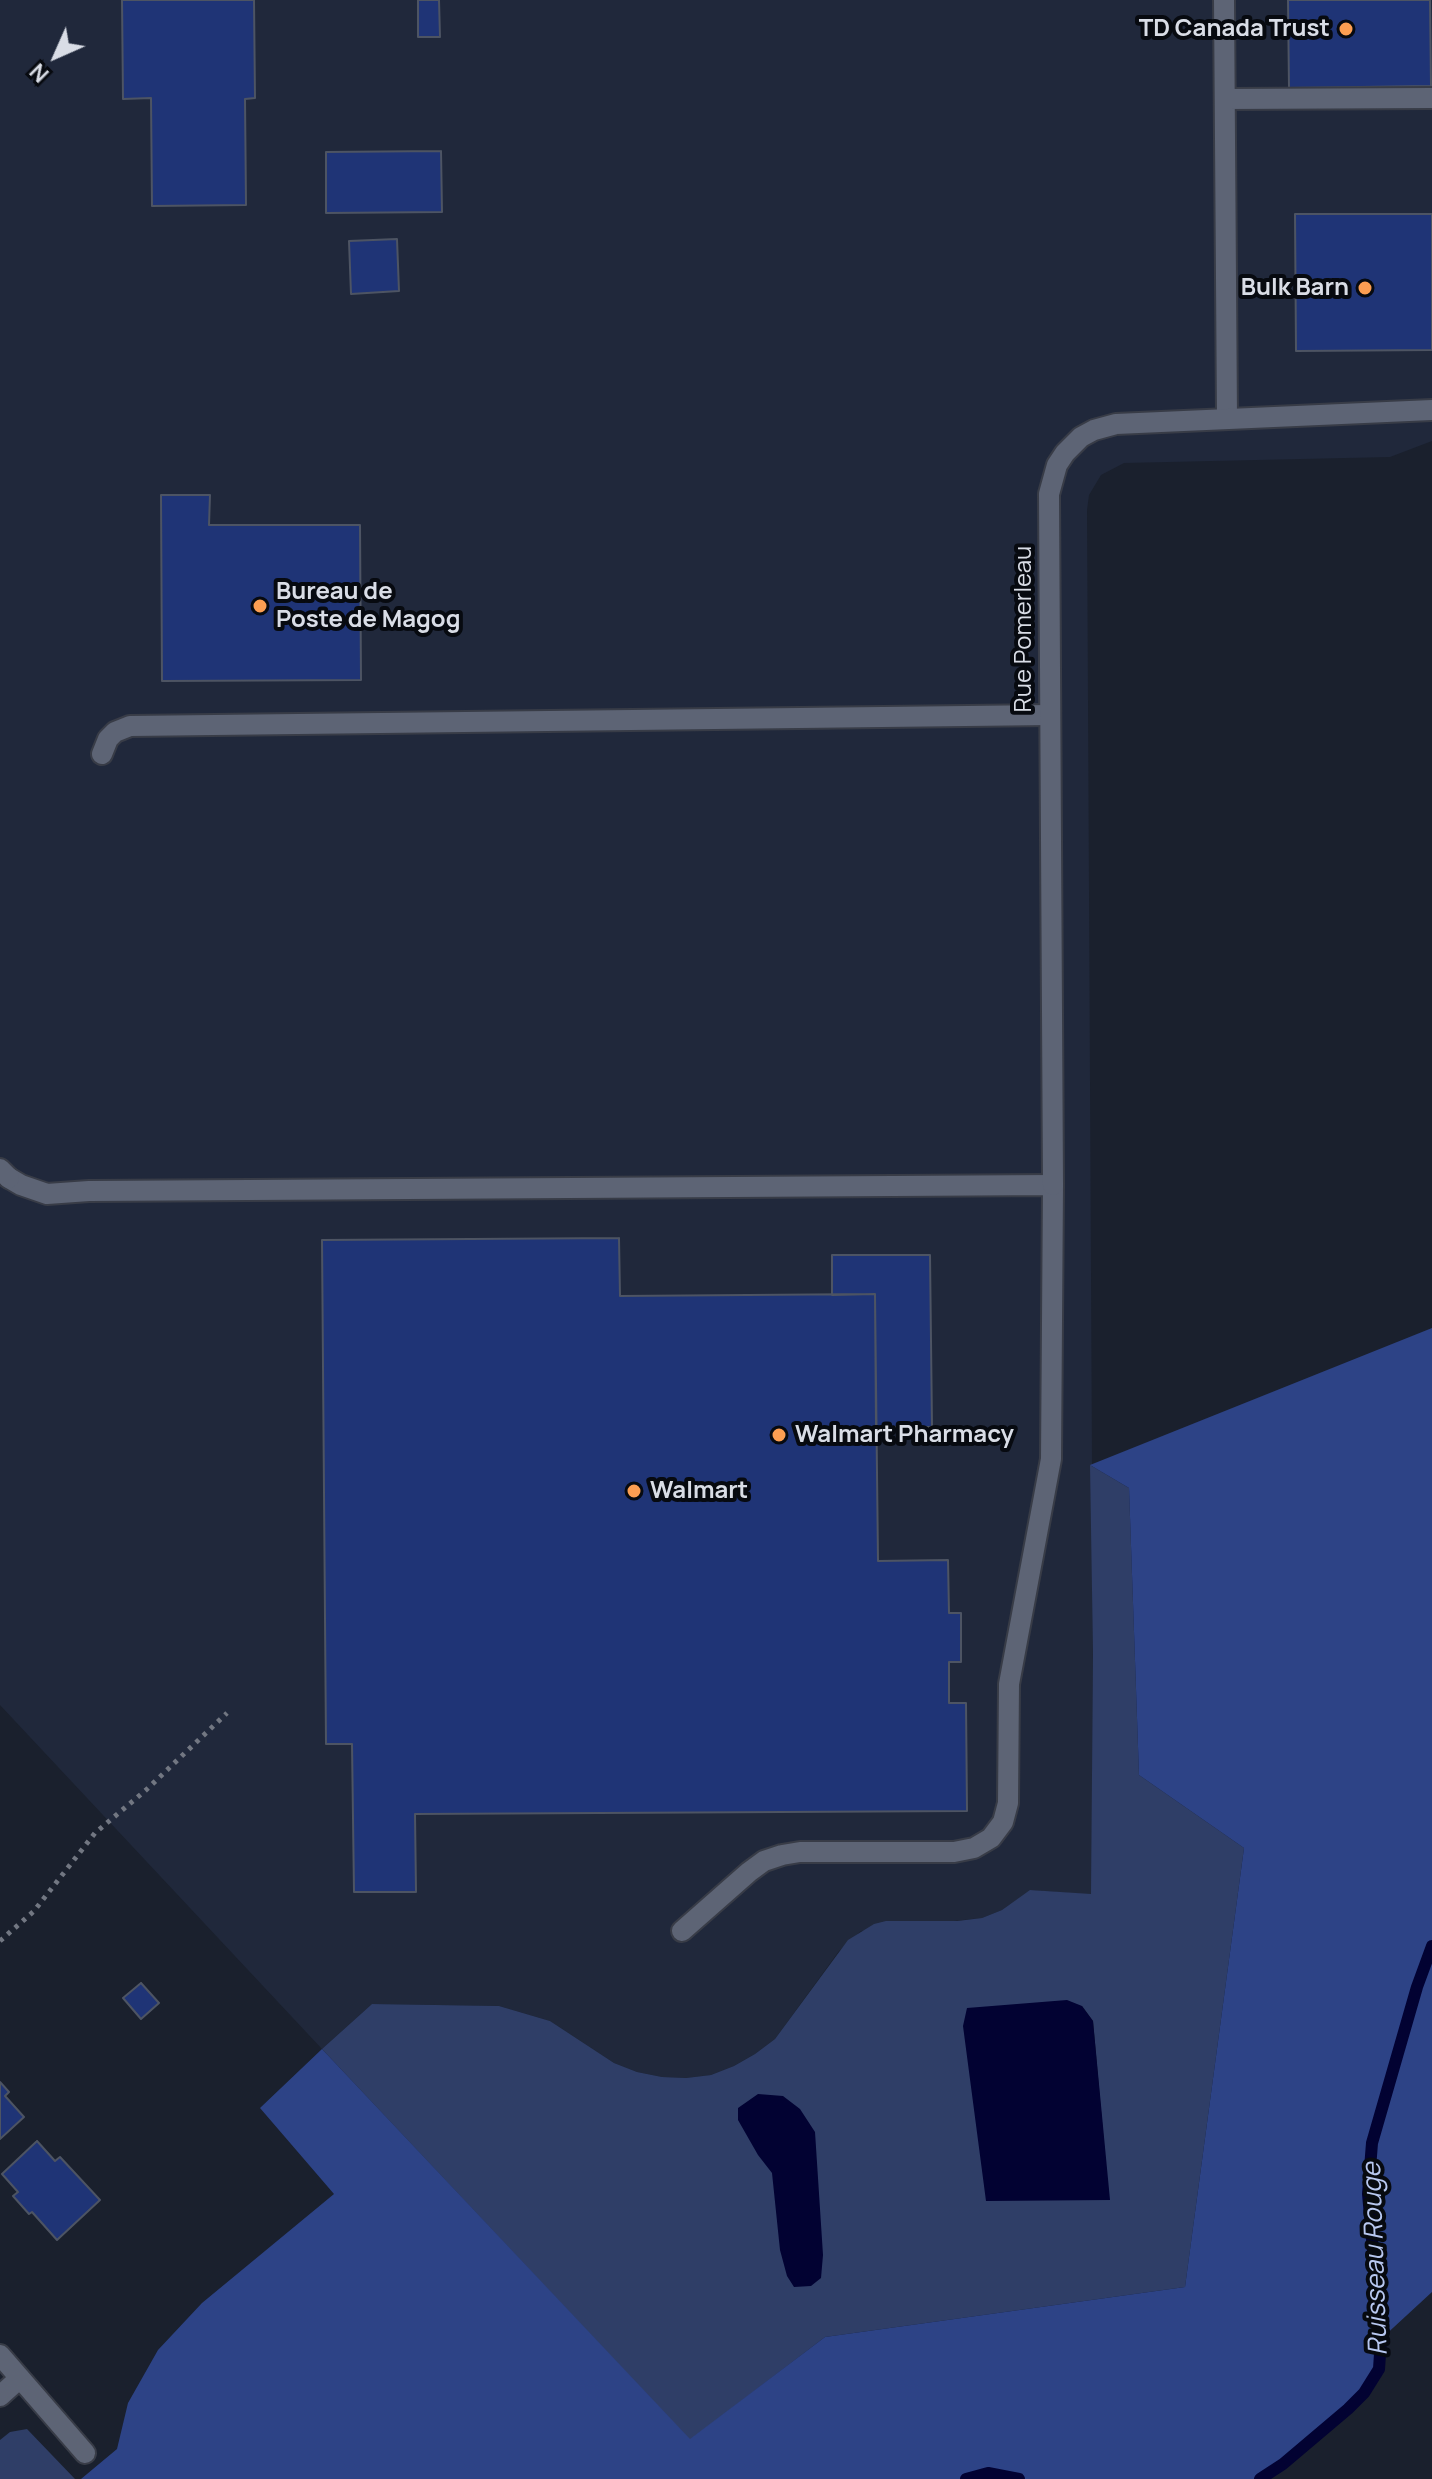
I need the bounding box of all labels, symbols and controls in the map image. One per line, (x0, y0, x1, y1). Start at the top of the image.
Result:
place label: TD Canada Trust (1139, 15, 1330, 43)
north arrow (16, 16, 96, 96)
marker: TD Canada Trust (1337, 20, 1355, 38)
text: N (23, 57, 55, 89)
place label: Bulk Barn (1241, 274, 1349, 302)
marker: Bulk Barn (1356, 279, 1374, 297)
street label: Rue Pomerleau (1010, 546, 1038, 712)
place label: Bureau de Poste de Magog (276, 578, 460, 634)
marker: Bureau de Poste de Magog (251, 597, 269, 615)
place label: Walmart Pharmacy (795, 1421, 1014, 1449)
marker: Walmart Pharmacy (770, 1426, 788, 1444)
place label: Walmart (650, 1477, 748, 1505)
marker: Walmart (625, 1482, 643, 1500)
water label: Ruisseau Rouge (1357, 2162, 1395, 2356)

